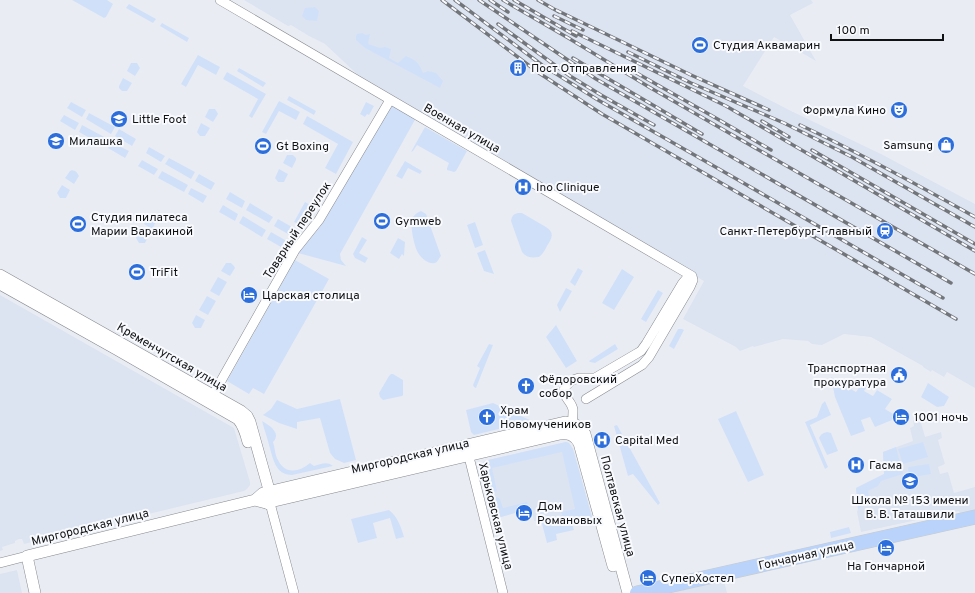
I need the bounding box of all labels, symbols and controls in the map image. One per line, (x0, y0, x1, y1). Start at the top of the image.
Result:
scale bar (831, 16, 943, 42)
text: 100 m (837, 23, 870, 39)
sports icon: Студия Аквамарин (690, 35, 710, 55)
place label: Студия Аквамарин (713, 38, 820, 54)
building icon: Пост Отправления (508, 58, 528, 78)
place label: Пост Отправления (531, 61, 637, 77)
street label: Военная улица (420, 100, 503, 157)
theatre icon: Формула Кино (889, 100, 909, 120)
place label: Формула Кино (803, 103, 886, 119)
school or university icon: Little Foot (109, 109, 129, 129)
place label: Little Foot (132, 112, 187, 128)
school or university icon: Милашка (46, 131, 66, 151)
place label: Милашка (69, 134, 123, 150)
shop icon: Samsung (936, 135, 956, 155)
sports icon: Gt Boxing (253, 136, 273, 156)
place label: Samsung (883, 138, 933, 154)
place label: Gt Boxing (276, 139, 329, 155)
hospital icon: Ino Clinique (513, 177, 533, 197)
street label: Товарный переулок (260, 179, 335, 282)
place label: Ino Clinique (536, 180, 600, 196)
place label: Студия пилатеса Марии Варакиной (91, 210, 193, 240)
sports icon: Gymweb (372, 211, 392, 231)
sports icon: Студия пилатеса Марии Варакиной (68, 214, 88, 234)
place label: Gymweb (395, 214, 441, 230)
station icon: Санкт-Петербург-Главный (875, 221, 895, 241)
place label: Санкт-Петербург-Главный (719, 224, 872, 240)
sports icon: TriFit (127, 262, 147, 282)
place label: TriFit (150, 265, 178, 281)
hotel icon: Царская столица (239, 285, 259, 305)
place label: Царская столица (262, 288, 360, 304)
street label: Кременчугская улица (113, 320, 230, 396)
place label: Транспортная прокуратура (807, 361, 886, 391)
public building icon: Транспортная прокуратура (889, 365, 909, 385)
place label: Фёдоровский собор (539, 372, 617, 402)
church icon: Фёдоровский собор (516, 376, 536, 396)
place label: Храм Новомучеников (500, 403, 591, 433)
church icon: Храм Новомучеников (477, 407, 497, 427)
hotel icon: 1001 ночь (891, 407, 911, 427)
place label: 1001 ночь (914, 410, 968, 426)
hospital icon: Capital Med (592, 430, 612, 450)
place label: Capital Med (615, 433, 679, 449)
street label: Миргородская улица (350, 436, 471, 478)
street label: Полтавская улица (596, 454, 638, 559)
hospital icon: Гасма (846, 455, 866, 475)
place label: Гасма (869, 458, 902, 474)
street label: Харьковская улица (474, 461, 516, 572)
school or university icon: Школа № 153 имени В. В. Таташвили (900, 471, 920, 491)
place label: Школа № 153 имени В. В. Таташвили (851, 493, 969, 523)
place label: Дом Романовых (537, 499, 602, 529)
hotel icon: Дом Романовых (514, 503, 534, 523)
street label: Миргородская улица (30, 506, 151, 550)
street label: Гончарная улица (757, 537, 855, 575)
hotel icon: На Гончарной (876, 538, 896, 558)
place label: На Гончарной (847, 559, 925, 575)
hotel icon: СуперХостел (638, 568, 658, 588)
place label: СуперХостел (661, 571, 734, 587)

